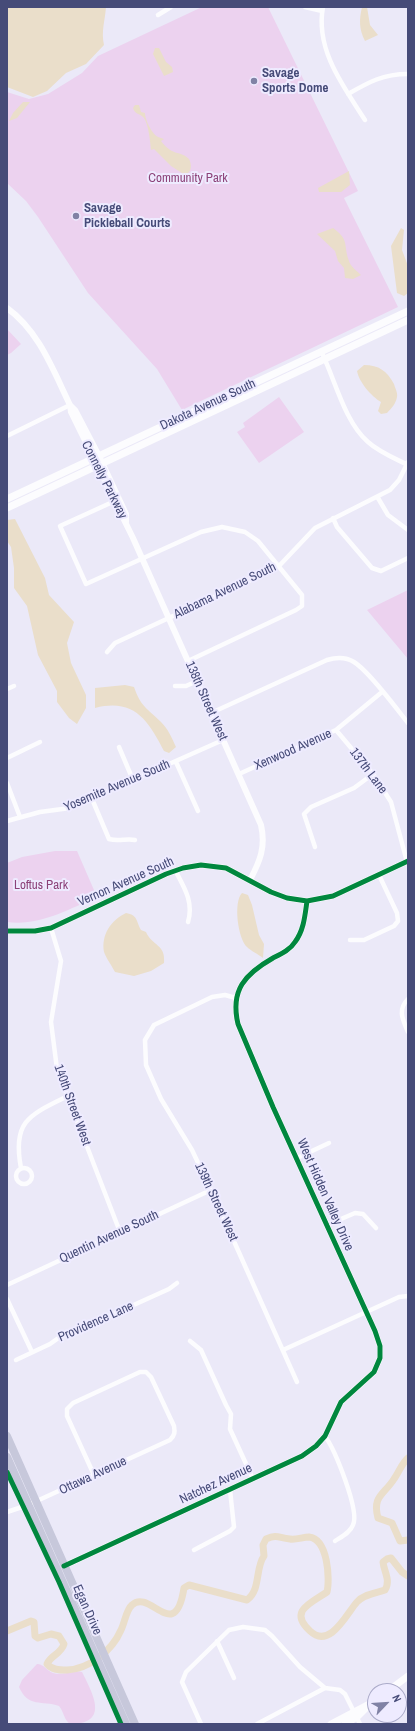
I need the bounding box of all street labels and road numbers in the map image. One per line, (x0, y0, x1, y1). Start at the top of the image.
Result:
street label: Dakota Avenue South (158, 376, 258, 434)
street label: Connelly Parkway (78, 438, 130, 522)
street label: Alabama Avenue South (171, 559, 279, 623)
street label: 138th Street West (182, 659, 230, 743)
street label: Xenwood Avenue (252, 726, 334, 774)
street label: 137th Lane (346, 745, 390, 797)
street label: Yosemite Avenue South (62, 757, 172, 815)
street label: Vernon Avenue South (76, 854, 176, 910)
street label: 140th Street West (50, 1062, 94, 1148)
street label: West Hidden Valley Drive (293, 1137, 357, 1253)
street label: 139th Street West (191, 1160, 241, 1244)
street label: Quentin Avenue South (57, 1207, 161, 1267)
street label: Providence Lane (56, 1298, 136, 1346)
street label: Ottawa Avenue (57, 1454, 129, 1498)
street label: Natchez Avenue (177, 1460, 255, 1508)
street label: Egan Drive (69, 1582, 105, 1638)

